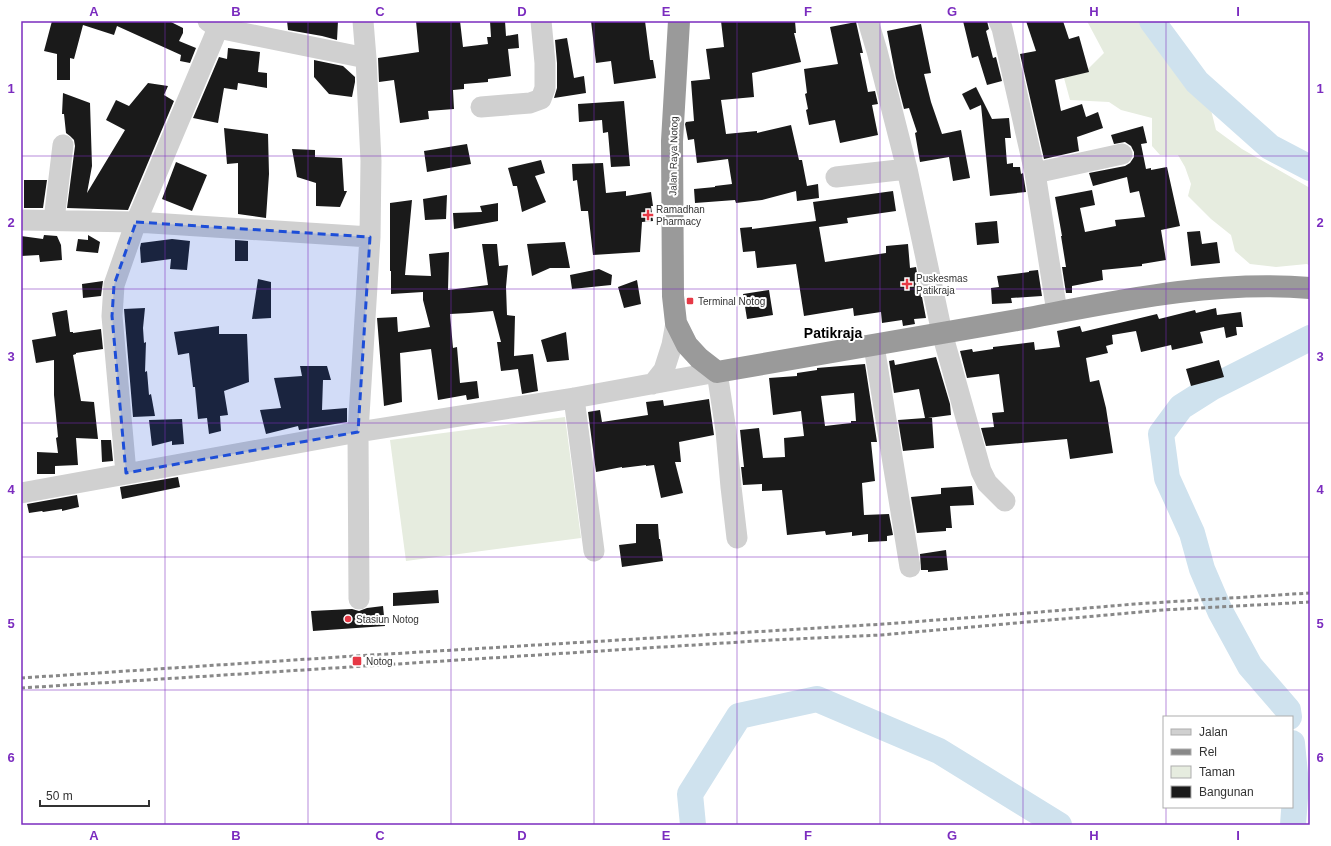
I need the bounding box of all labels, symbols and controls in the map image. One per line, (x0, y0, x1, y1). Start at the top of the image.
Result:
text: A (89, 4, 99, 19)
text: B (231, 4, 241, 19)
text: C (375, 4, 385, 19)
text: D (517, 4, 527, 19)
text: E (662, 4, 671, 19)
text: F (804, 4, 812, 19)
text: G (947, 4, 957, 19)
text: H (1089, 4, 1099, 19)
text: I (1236, 4, 1240, 19)
text: 1 (7, 81, 15, 96)
text: 1 (1316, 81, 1324, 96)
street label: Jalan Raya Notog (667, 116, 680, 196)
place label: Ramadhan Pharmacy (656, 204, 705, 227)
marker: Ramadhan Pharmacy (643, 210, 653, 220)
text: 2 (7, 215, 15, 230)
text: 2 (1316, 215, 1324, 230)
place label: Puskesmas Patikraja (916, 273, 968, 296)
marker: Puskesmas Patikraja (901, 278, 913, 290)
marker: Terminal Notog (685, 296, 695, 306)
place label: Terminal Notog (698, 296, 765, 307)
district label: Patikraja (804, 325, 862, 341)
text: 3 (7, 349, 15, 364)
text: 3 (1316, 349, 1324, 364)
text: 4 (7, 482, 15, 497)
text: 4 (1316, 482, 1324, 497)
marker: Stasiun Notog (343, 614, 353, 624)
place label: Stasiun Notog (356, 614, 419, 625)
text: 5 (7, 616, 15, 631)
text: 5 (1316, 616, 1324, 631)
marker: Notog (351, 655, 363, 667)
place label: Notog (366, 656, 393, 667)
legend (1163, 716, 1293, 808)
text: Jalan (1199, 725, 1228, 739)
text: Rel (1199, 745, 1217, 759)
text: 6 (7, 750, 15, 765)
text: 6 (1316, 750, 1324, 765)
text: Taman (1199, 765, 1235, 779)
scale bar (40, 782, 149, 808)
text: Bangunan (1199, 785, 1254, 799)
text: 50 m (46, 789, 73, 803)
text: A (89, 828, 99, 843)
text: B (231, 828, 241, 843)
text: C (375, 828, 385, 843)
text: D (517, 828, 527, 843)
text: E (662, 828, 671, 843)
text: F (804, 828, 812, 843)
text: G (947, 828, 957, 843)
text: H (1089, 828, 1099, 843)
text: I (1236, 828, 1240, 843)

